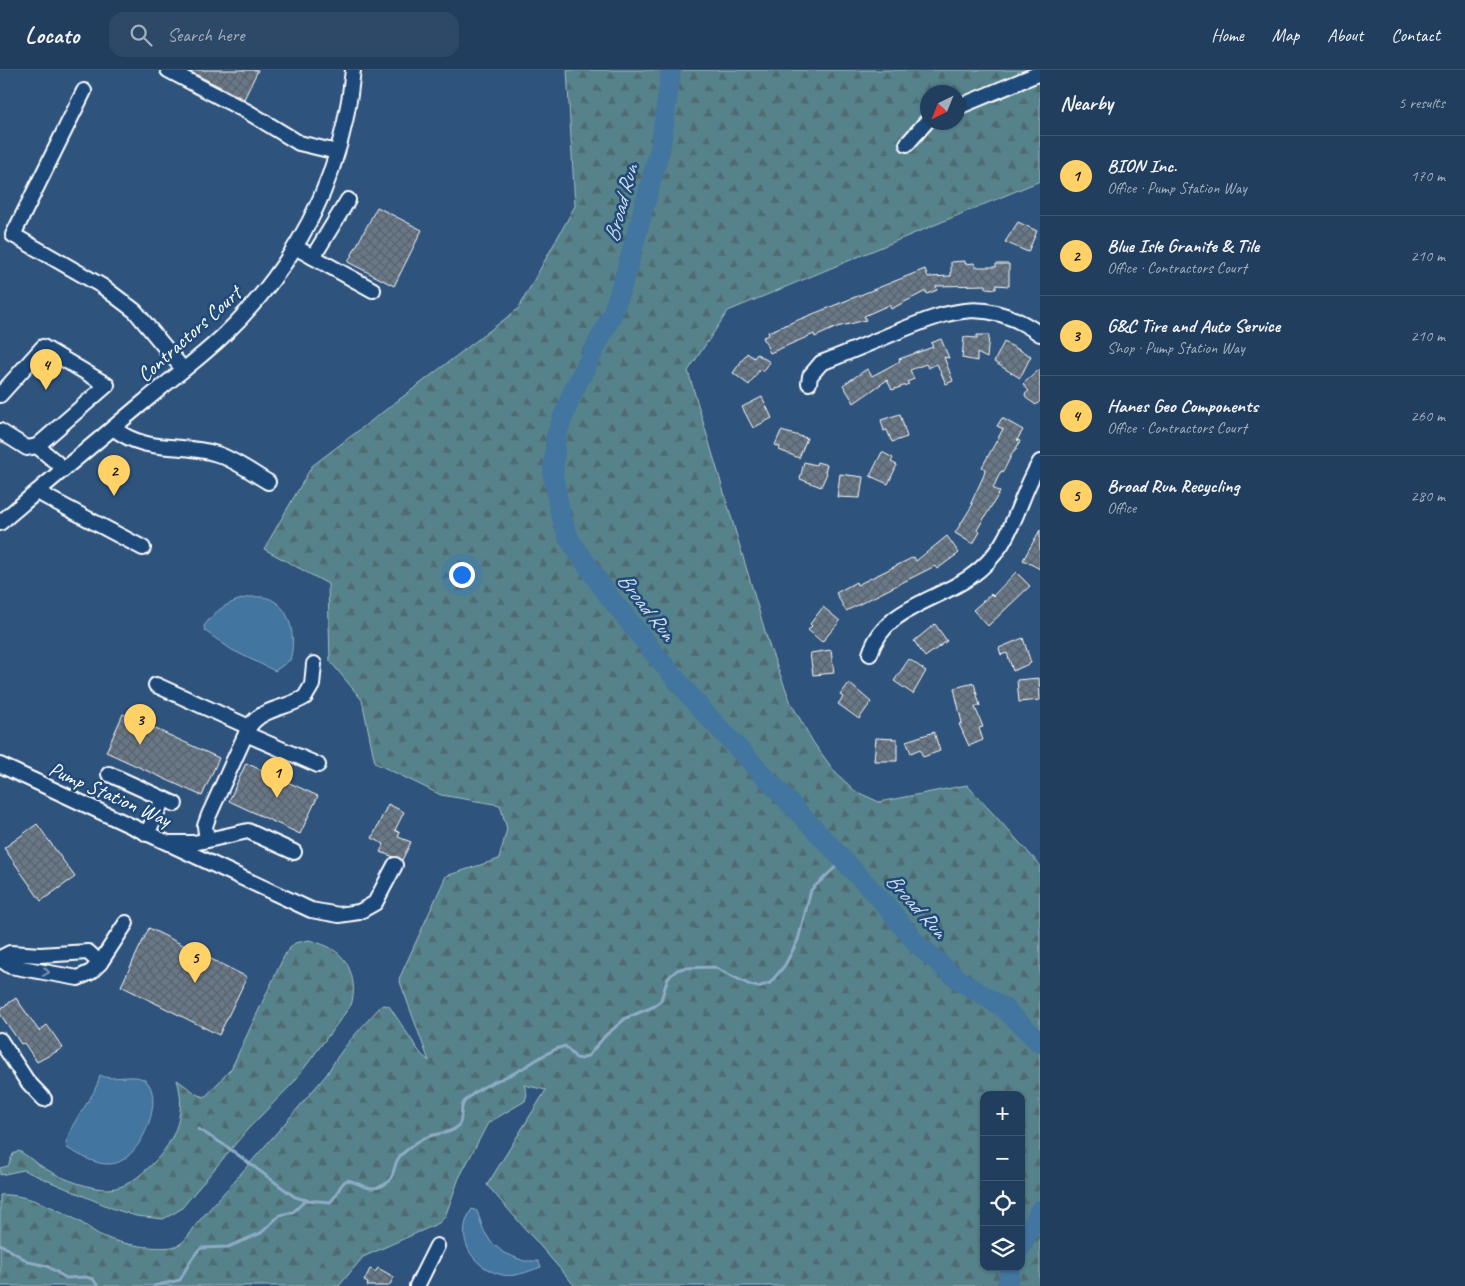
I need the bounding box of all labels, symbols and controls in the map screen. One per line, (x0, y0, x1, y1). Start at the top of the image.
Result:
search box (109, 12, 459, 57)
text: Locato (25, 20, 79, 50)
icon: search (127, 21, 155, 49)
text: Search here (167, 23, 245, 47)
text: Home (1211, 24, 1244, 46)
text: Map (1272, 24, 1299, 46)
text: About (1327, 24, 1363, 46)
text: Contact (1391, 24, 1440, 46)
north arrow (920, 85, 965, 130)
text: Nearby (1060, 90, 1113, 116)
text: 5 results (1398, 93, 1445, 113)
text: BION Inc. (1107, 154, 1177, 178)
water label: Broad Run (597, 159, 645, 245)
text: 1 (1072, 166, 1080, 186)
text: 170 m (1411, 166, 1445, 186)
text: Office · Pump Station Way (1107, 178, 1247, 198)
text: Blue Isle Granite & Tile (1107, 234, 1259, 258)
text: 2 (1072, 246, 1080, 266)
text: 210 m (1411, 246, 1445, 266)
text: Office · Contractors Court (1107, 258, 1247, 278)
street label: Contractors Court (132, 278, 249, 387)
text: G&C Tire and Auto Service (1107, 314, 1280, 338)
text: 3 (1072, 326, 1080, 346)
text: 210 m (1411, 326, 1445, 346)
text: Shop · Pump Station Way (1107, 338, 1245, 358)
pin: 4 (30, 349, 62, 390)
text: Hanes Geo Components (1107, 394, 1258, 418)
text: 4 (1072, 406, 1080, 426)
text: 260 m (1411, 406, 1445, 426)
text: Office · Contractors Court (1107, 418, 1247, 438)
pin: 2 (98, 455, 130, 496)
text: Broad Run Recycling (1107, 474, 1240, 498)
text: 5 (1073, 486, 1079, 506)
text: 280 m (1411, 486, 1445, 506)
text: Office (1107, 498, 1136, 518)
your location (449, 562, 475, 588)
water label: Broad Run (611, 567, 683, 648)
pin: 3 (124, 704, 156, 745)
street label: Pump Station Way (45, 756, 177, 833)
pin: 1 (261, 757, 293, 798)
water label: Broad Run (879, 867, 954, 946)
pin: 5 (179, 942, 211, 983)
one-way arrow (42, 966, 50, 976)
map controls (980, 1091, 1025, 1271)
button: + (980, 1091, 1025, 1136)
button: − (980, 1136, 1025, 1181)
button: locate (980, 1181, 1025, 1226)
button: layers (980, 1226, 1025, 1271)

